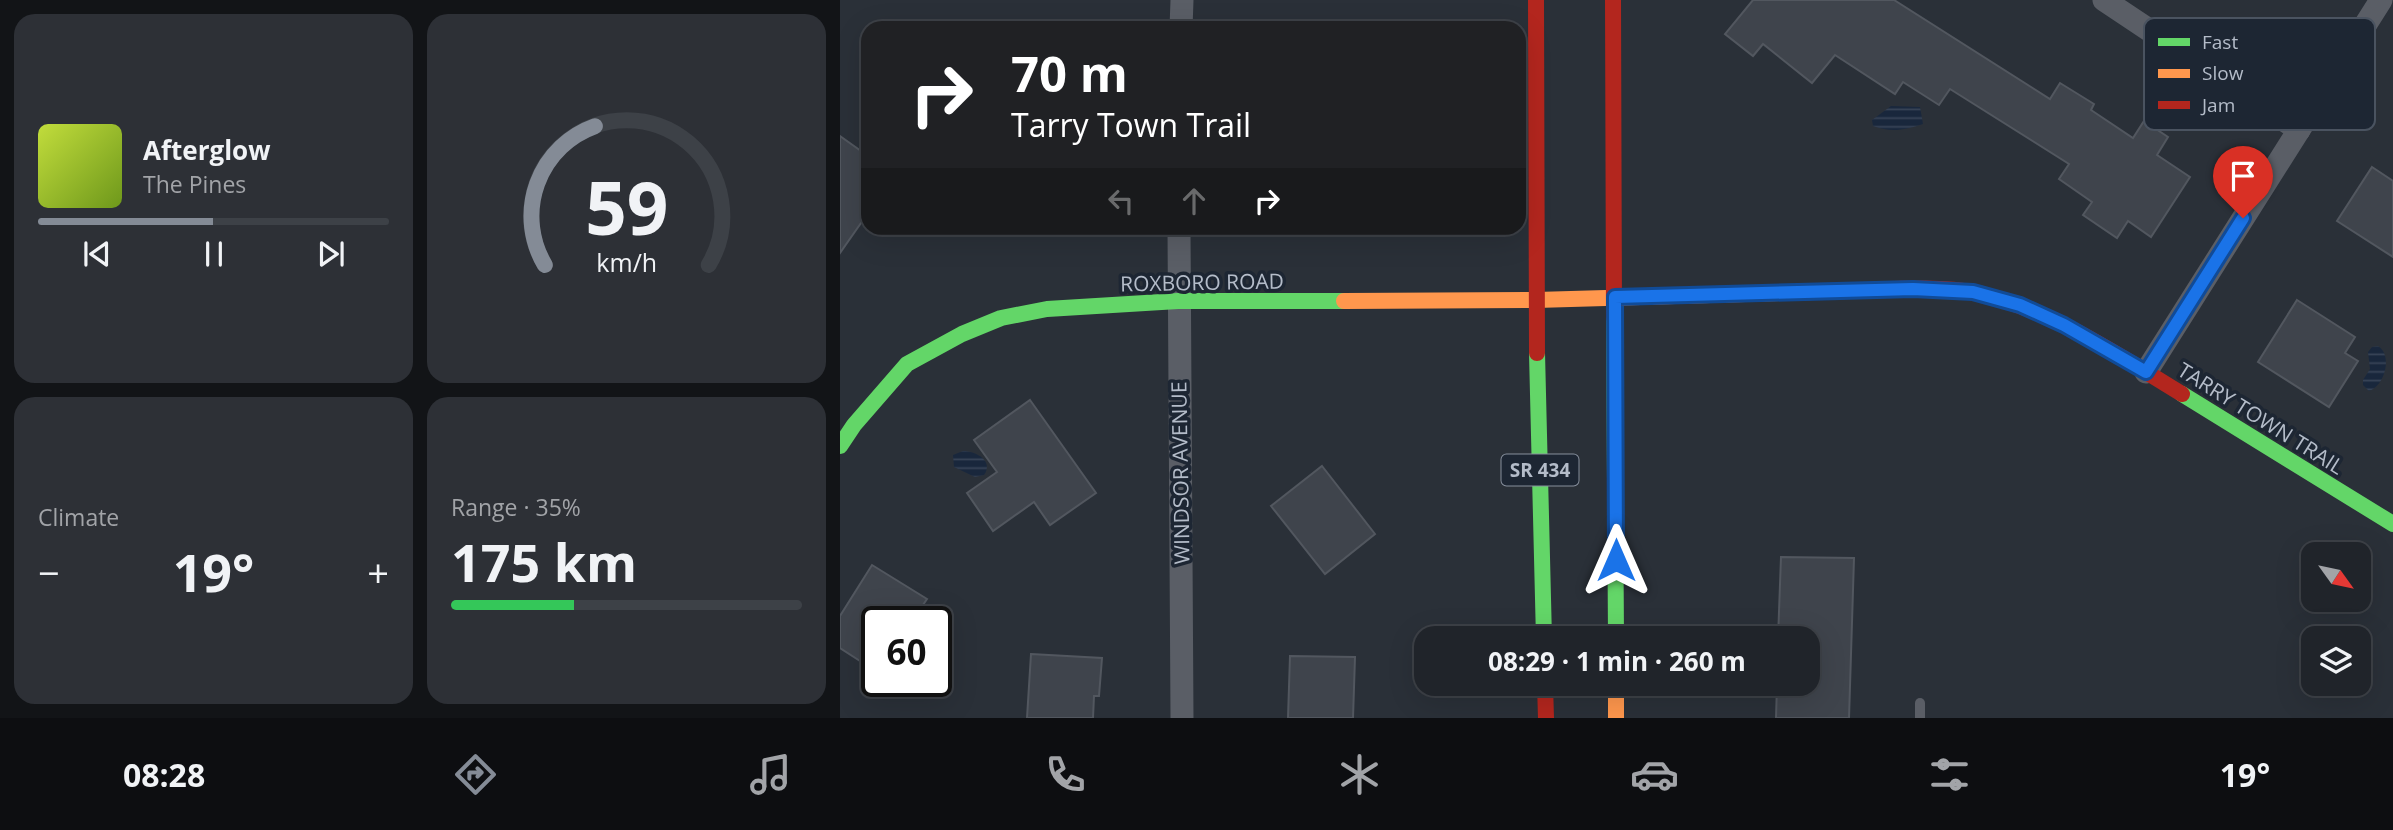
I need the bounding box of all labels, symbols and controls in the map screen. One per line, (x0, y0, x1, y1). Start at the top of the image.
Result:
legend (2144, 18, 2375, 130)
text: Fast (2202, 29, 2238, 55)
text: 70 m (1011, 40, 1128, 106)
icon: right (896, 49, 987, 140)
text: Slow (2202, 60, 2244, 86)
text: Jam (2200, 92, 2235, 118)
text: Tarry Town Trail (1011, 103, 1251, 146)
text: Afterglow (143, 132, 270, 168)
pin (2213, 146, 2273, 218)
text: 59 (585, 157, 668, 256)
icon: arrive (2224, 157, 2262, 195)
text: The Pines (143, 168, 246, 200)
icon: left (1102, 182, 1140, 220)
icon: ahead (1175, 182, 1213, 220)
icon: right (1248, 182, 1286, 220)
icon: previous (78, 235, 116, 273)
icon: pause (195, 235, 233, 273)
icon: next (312, 235, 350, 273)
text: km/h (596, 245, 657, 279)
street label: ROXBORO ROAD (1120, 267, 1284, 297)
street label: TARRY TOWN TRAIL (2173, 355, 2350, 481)
street label: WINDSOR AVENUE (1164, 381, 1196, 565)
road number: SR 434 (1502, 454, 1578, 485)
text: Range · 35% (451, 491, 581, 523)
text: Climate (38, 501, 119, 533)
position arrow (1579, 523, 1653, 597)
text: 175 km (451, 526, 637, 597)
text: 19° (173, 536, 254, 607)
north arrow (2301, 542, 2371, 612)
map controls (2301, 542, 2371, 696)
text: − (38, 546, 60, 598)
text: + (367, 546, 389, 598)
speed limit sign: 60 (861, 606, 952, 697)
button: layers (2301, 626, 2371, 696)
text: 08:29 · 1 min · 260 m (1488, 643, 1746, 679)
icon: directions (451, 750, 500, 799)
icon: music (746, 750, 795, 799)
icon: phone (1041, 750, 1090, 799)
icon: climate (1335, 750, 1384, 799)
icon: car (1630, 750, 1679, 799)
icon: filters (1925, 750, 1974, 799)
text: 08:28 (123, 753, 205, 796)
text: 19° (2220, 753, 2270, 796)

